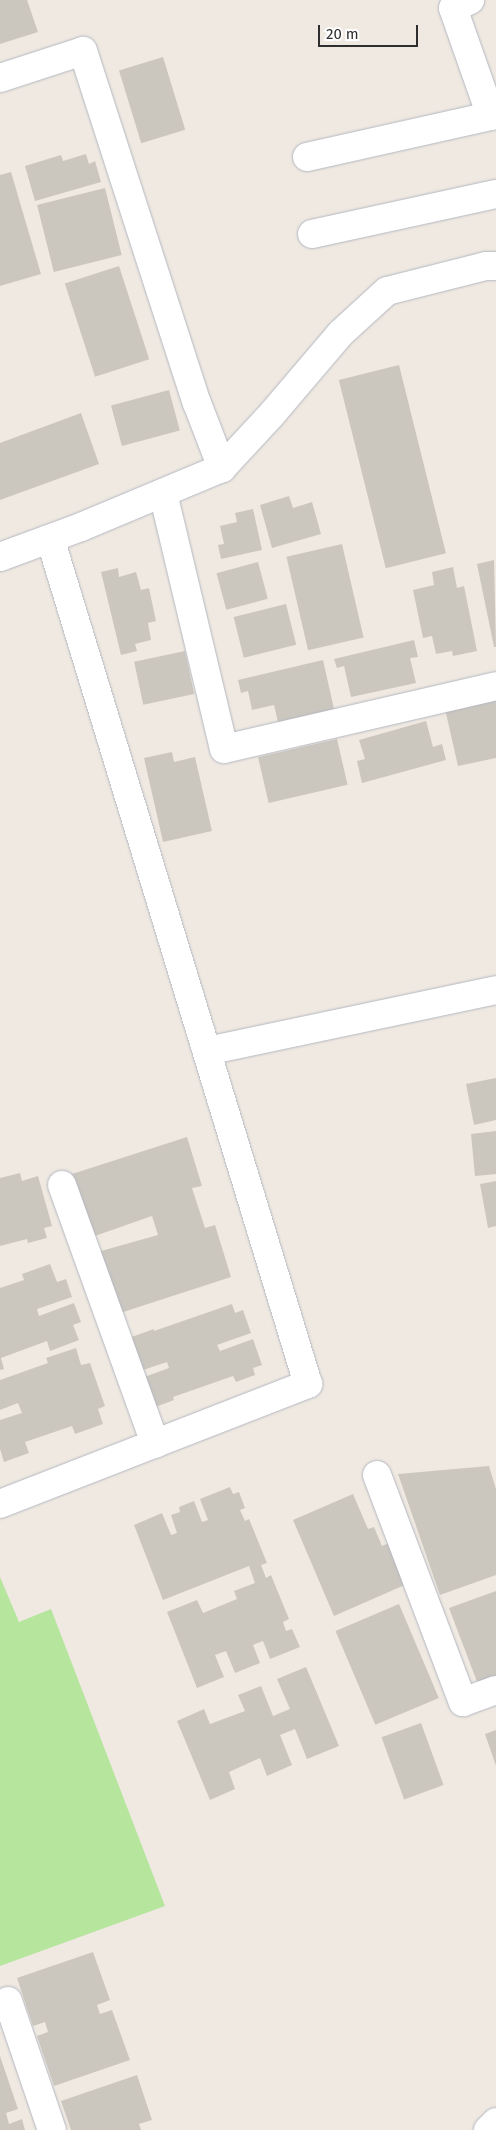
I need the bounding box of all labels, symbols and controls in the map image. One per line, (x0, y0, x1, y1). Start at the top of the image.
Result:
scale bar (321, 15, 421, 47)
text: 20 m (326, 25, 359, 43)

